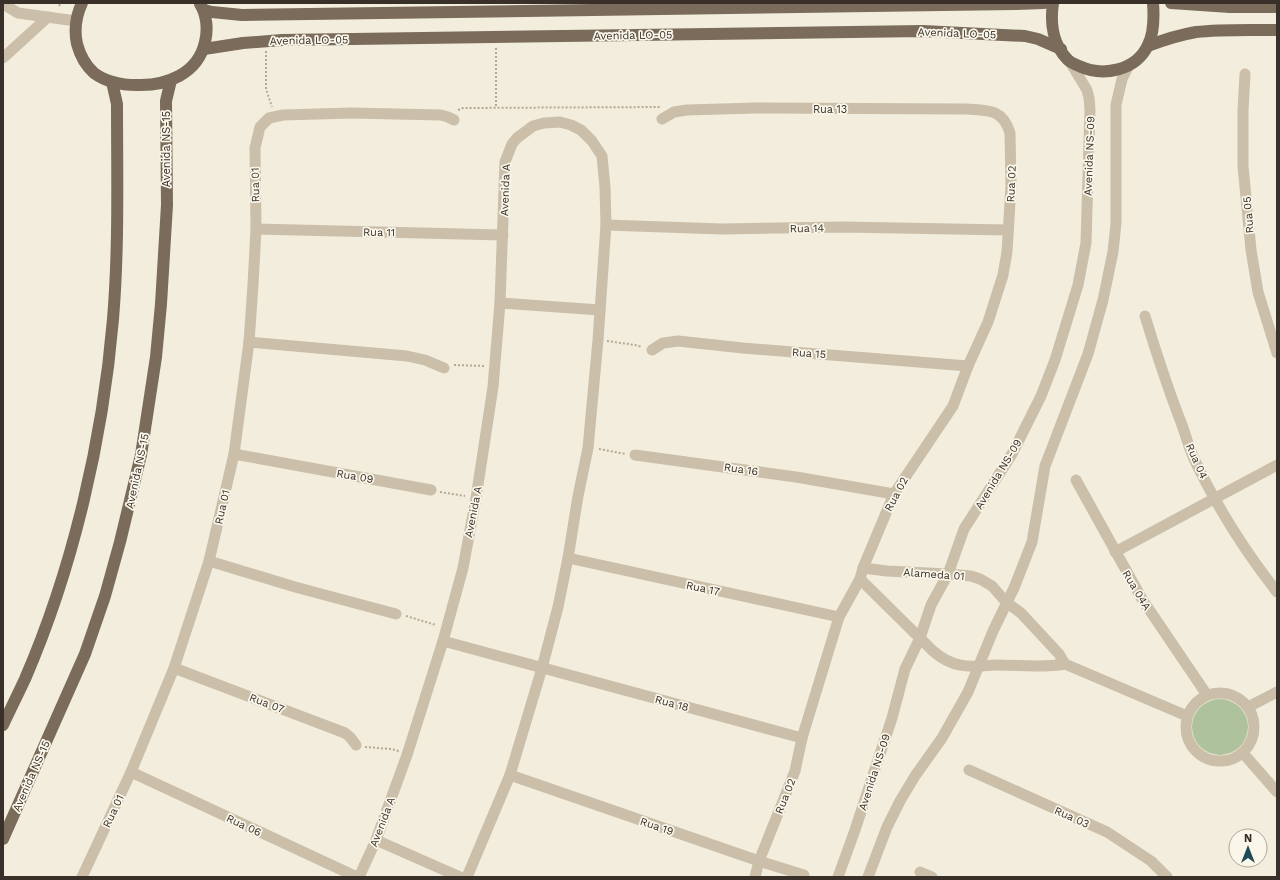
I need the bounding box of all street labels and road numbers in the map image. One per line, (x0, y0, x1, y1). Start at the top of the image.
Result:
street label: Avenida LO-05 (917, 26, 997, 41)
street label: Avenida LO-05 (594, 28, 672, 43)
street label: Avenida LO-05 (270, 33, 348, 48)
street label: Rua 13 (813, 103, 847, 116)
street label: Avenida NS-15 (160, 111, 173, 187)
street label: Avenida NS-09 (1082, 116, 1097, 196)
street label: Avenida A (498, 164, 513, 216)
street label: Rua 02 (1004, 165, 1019, 203)
street label: Rua 01 (249, 167, 262, 203)
street label: Rua 05 (1240, 196, 1257, 234)
street label: Rua 14 (790, 222, 825, 235)
street label: Rua 11 (363, 226, 395, 239)
street label: Rua 15 (791, 346, 826, 361)
street label: Avenida NS-15 (123, 432, 152, 510)
street label: Avenida NS-09 (972, 437, 1025, 512)
street label: Rua 04 (1183, 442, 1210, 481)
street label: Rua 16 (723, 461, 759, 478)
street label: Rua 09 (335, 467, 375, 486)
street label: Rua 02 (882, 475, 911, 514)
street label: Avenida A (462, 485, 485, 539)
street label: Rua 01 (212, 489, 233, 526)
street label: Alameda 01 (903, 566, 965, 583)
street label: Rua 04A (1120, 568, 1154, 613)
street label: Rua 17 (685, 579, 721, 598)
street label: Rua 07 (247, 691, 286, 716)
street label: Rua 18 (653, 693, 690, 714)
street label: Avenida NS-09 (856, 732, 893, 812)
street label: Avenida NS-15 (10, 739, 53, 814)
street label: Rua 02 (773, 777, 798, 816)
street label: Rua 01 (100, 793, 127, 830)
street label: Avenida A (367, 796, 398, 849)
street label: Rua 03 (1052, 804, 1091, 831)
street label: Rua 06 (224, 812, 264, 839)
street label: Rua 19 (638, 815, 675, 838)

